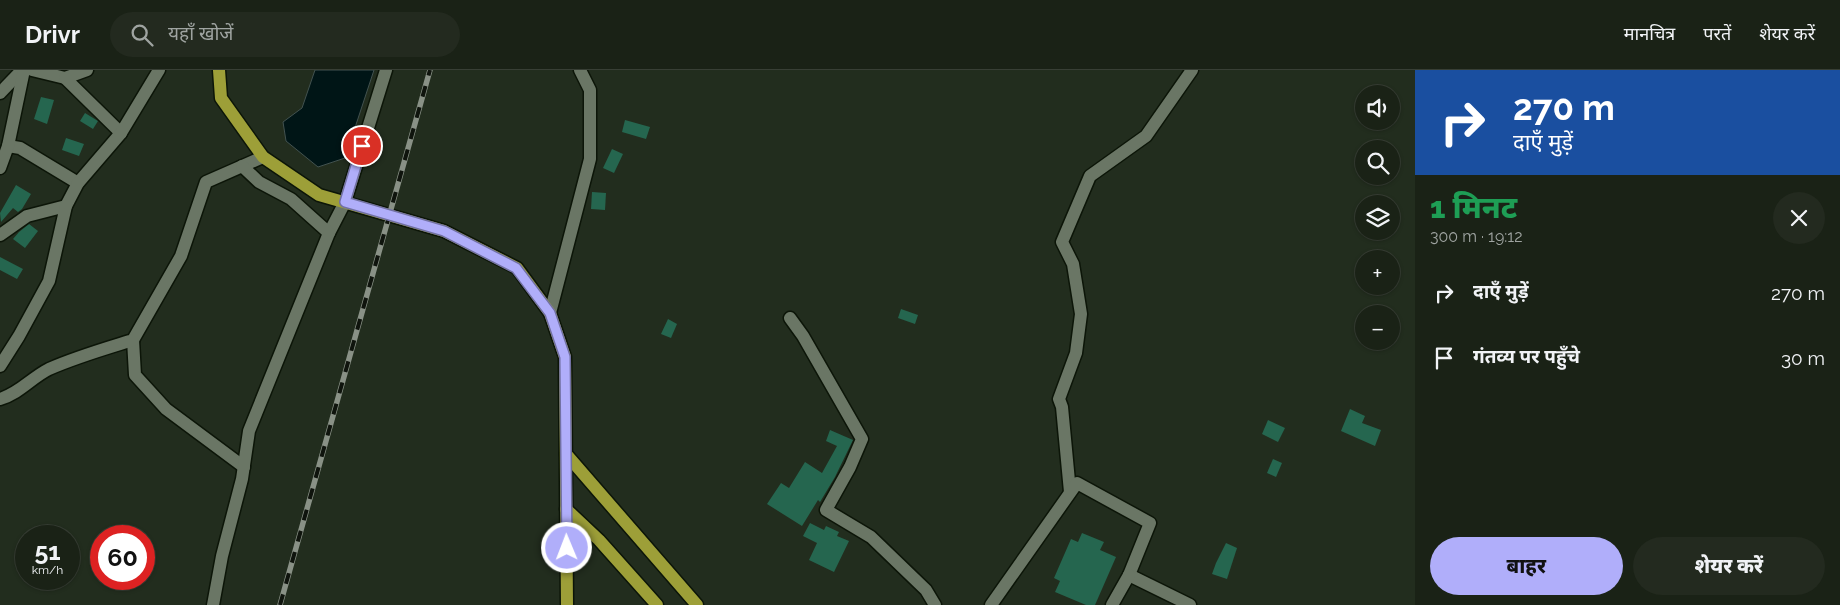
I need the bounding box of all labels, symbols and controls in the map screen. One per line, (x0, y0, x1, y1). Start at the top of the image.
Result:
search box (110, 12, 460, 57)
text: Drivr (25, 20, 80, 49)
icon: search (128, 21, 156, 49)
text: यहाँ खोजें (168, 22, 233, 44)
text: मानचित्र (1624, 23, 1675, 44)
text: परतें (1703, 23, 1731, 44)
text: शेयर करें (1759, 23, 1815, 44)
map controls (1355, 85, 1400, 350)
button: sound (1355, 85, 1400, 130)
text: 270 m (1513, 87, 1615, 128)
icon: right (1430, 90, 1495, 155)
pin (341, 125, 383, 167)
text: दाएँ मुड़ें (1513, 129, 1573, 155)
icon: arrive (348, 132, 376, 160)
button: search (1355, 140, 1400, 185)
text: 1 मिनट (1430, 190, 1517, 225)
button: close (1773, 192, 1825, 244)
button: layers (1355, 195, 1400, 240)
text: 300 m · 19:12 (1430, 227, 1523, 246)
button: + (1355, 250, 1400, 295)
icon: right (1430, 279, 1458, 307)
text: दाएँ मुड़ें (1473, 280, 1529, 302)
text: 270 m (1771, 282, 1825, 304)
button: − (1355, 305, 1400, 350)
icon: arrive (1430, 344, 1458, 372)
text: गंतव्य पर पहुँचे (1473, 345, 1580, 367)
text: 30 m (1781, 347, 1825, 369)
position arrow (540, 521, 592, 573)
speed limit sign: 60 (90, 525, 155, 590)
text: 51 (34, 536, 61, 566)
button: बाहर (1430, 537, 1623, 595)
button: शेयर करें (1633, 537, 1825, 595)
text: km/h (32, 563, 63, 577)

